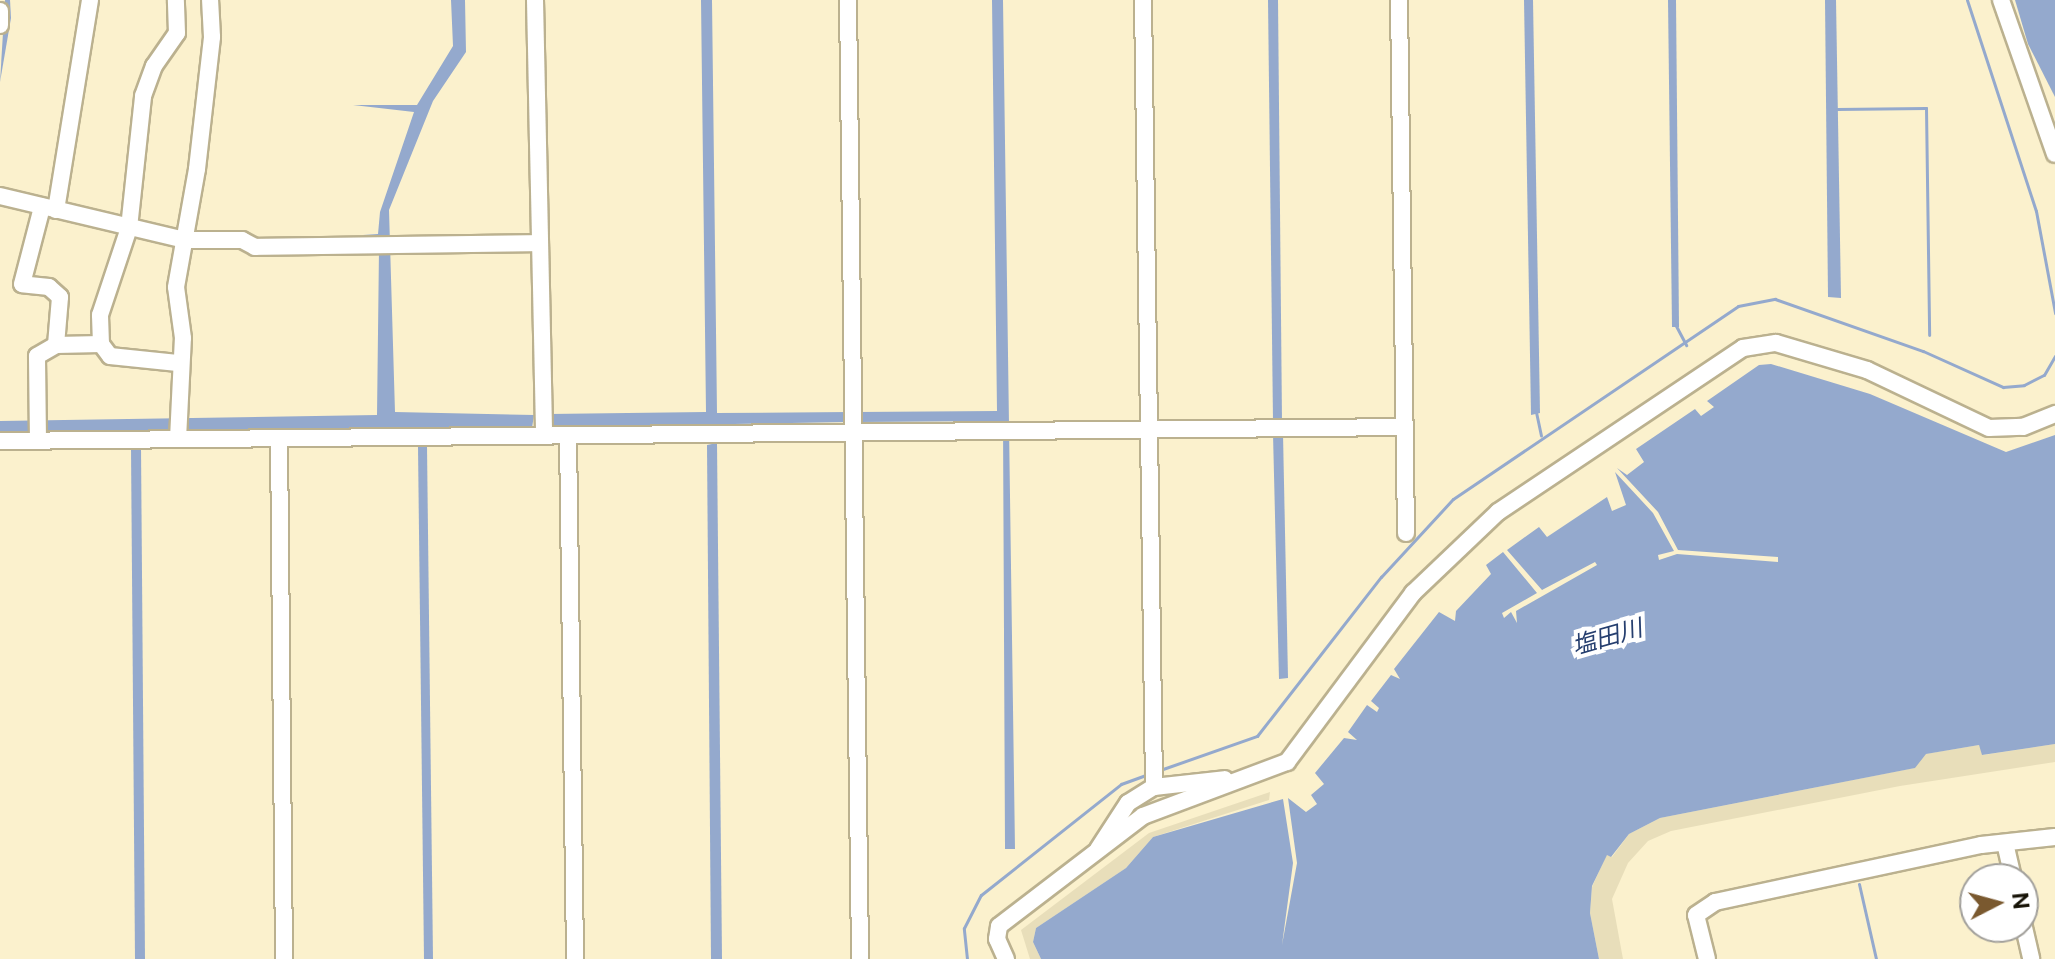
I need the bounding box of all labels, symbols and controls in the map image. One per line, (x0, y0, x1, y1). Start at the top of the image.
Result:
water label: 塩田川 (1568, 613, 1646, 661)
north arrow (1959, 863, 2039, 943)
text: N (2007, 891, 2035, 911)

